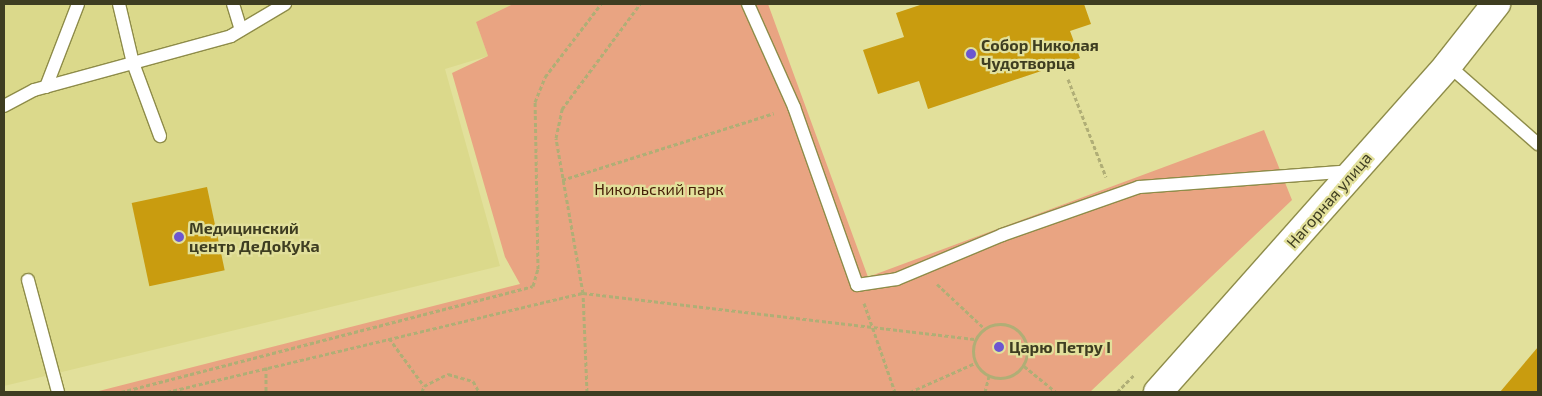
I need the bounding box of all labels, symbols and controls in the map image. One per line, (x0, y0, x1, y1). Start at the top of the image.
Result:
place label: Собор Николая Чудотворца (981, 35, 1099, 73)
marker: Собор Николая Чудотворца (965, 48, 977, 60)
street label: Нагорная улица (1282, 148, 1376, 252)
park label: Никольский парк (594, 179, 724, 199)
place label: Медицинский центр ДеДоКуКа (189, 218, 320, 256)
marker: Медицинский центр ДеДоКуКа (173, 231, 185, 243)
place label: Царю Петру I (1009, 337, 1111, 357)
marker: Царю Петру I (993, 341, 1005, 353)

